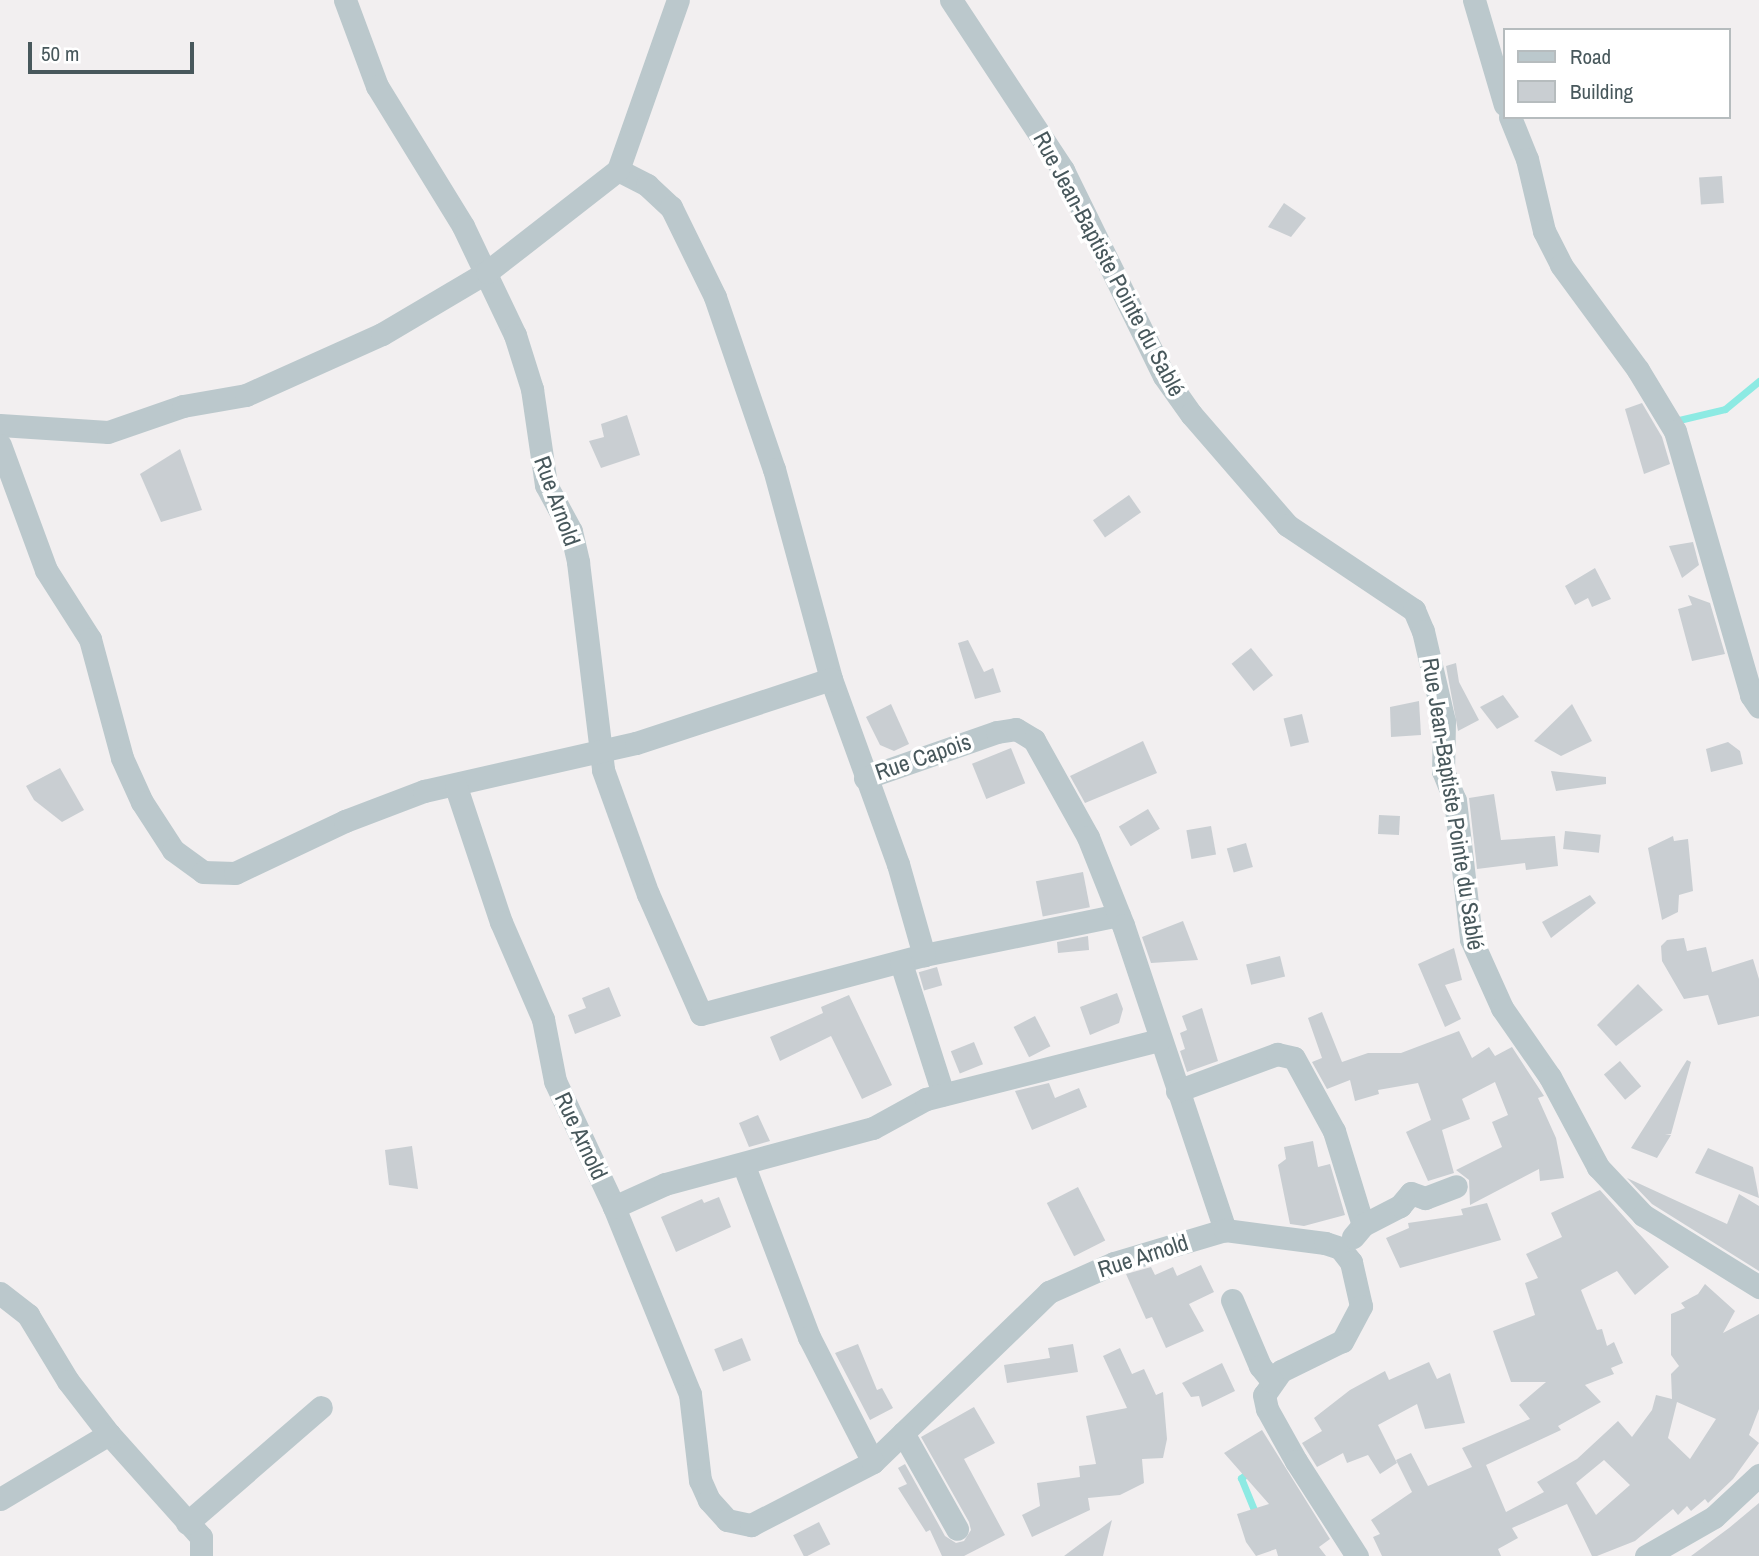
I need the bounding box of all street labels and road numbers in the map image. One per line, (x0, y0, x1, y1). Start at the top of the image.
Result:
street label: Rue Jean-Baptiste Pointe du Sablé (1027, 127, 1191, 401)
street label: Rue Arnold (528, 452, 586, 550)
street label: Rue Jean-Baptiste Pointe du Sablé (1416, 656, 1490, 952)
street label: Rue Capois (871, 728, 975, 786)
street label: Rue Arnold (549, 1087, 613, 1185)
street label: Rue Arnold (1094, 1228, 1192, 1284)

